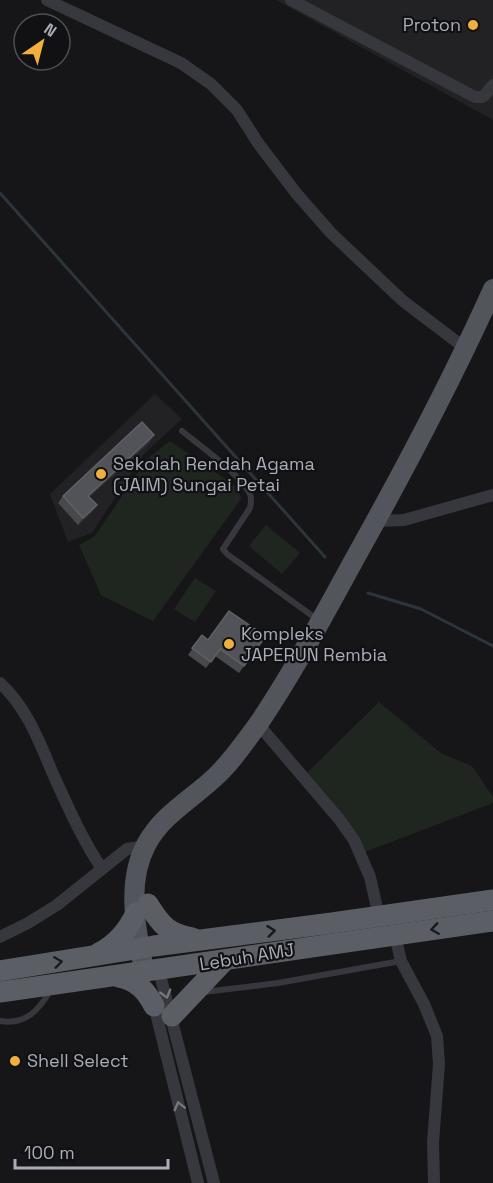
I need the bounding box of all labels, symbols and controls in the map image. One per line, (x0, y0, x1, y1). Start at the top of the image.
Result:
north arrow (12, 12, 72, 72)
place label: Proton (403, 13, 461, 36)
text: N (40, 18, 61, 42)
marker: Proton (466, 18, 480, 32)
place label: Sekolah Rendah Agama (JAIM) Sungai Petai (113, 452, 315, 496)
marker: Sekolah Rendah Agama (JAIM) Sungai Petai (94, 467, 108, 481)
place label: Kompleks JAPERUN Rembia (241, 622, 387, 666)
marker: Kompleks JAPERUN Rembia (222, 637, 236, 651)
one-way arrow (430, 923, 440, 935)
one-way arrow (266, 925, 275, 938)
street label: Lebuh AMJ (198, 938, 296, 975)
one-way arrow (53, 957, 62, 969)
one-way arrow (158, 988, 171, 998)
place label: Shell Select (27, 1049, 129, 1072)
marker: Shell Select (8, 1054, 22, 1068)
one-way arrow (174, 1101, 186, 1112)
scale bar (15, 1132, 168, 1170)
text: 100 m (24, 1141, 75, 1164)

